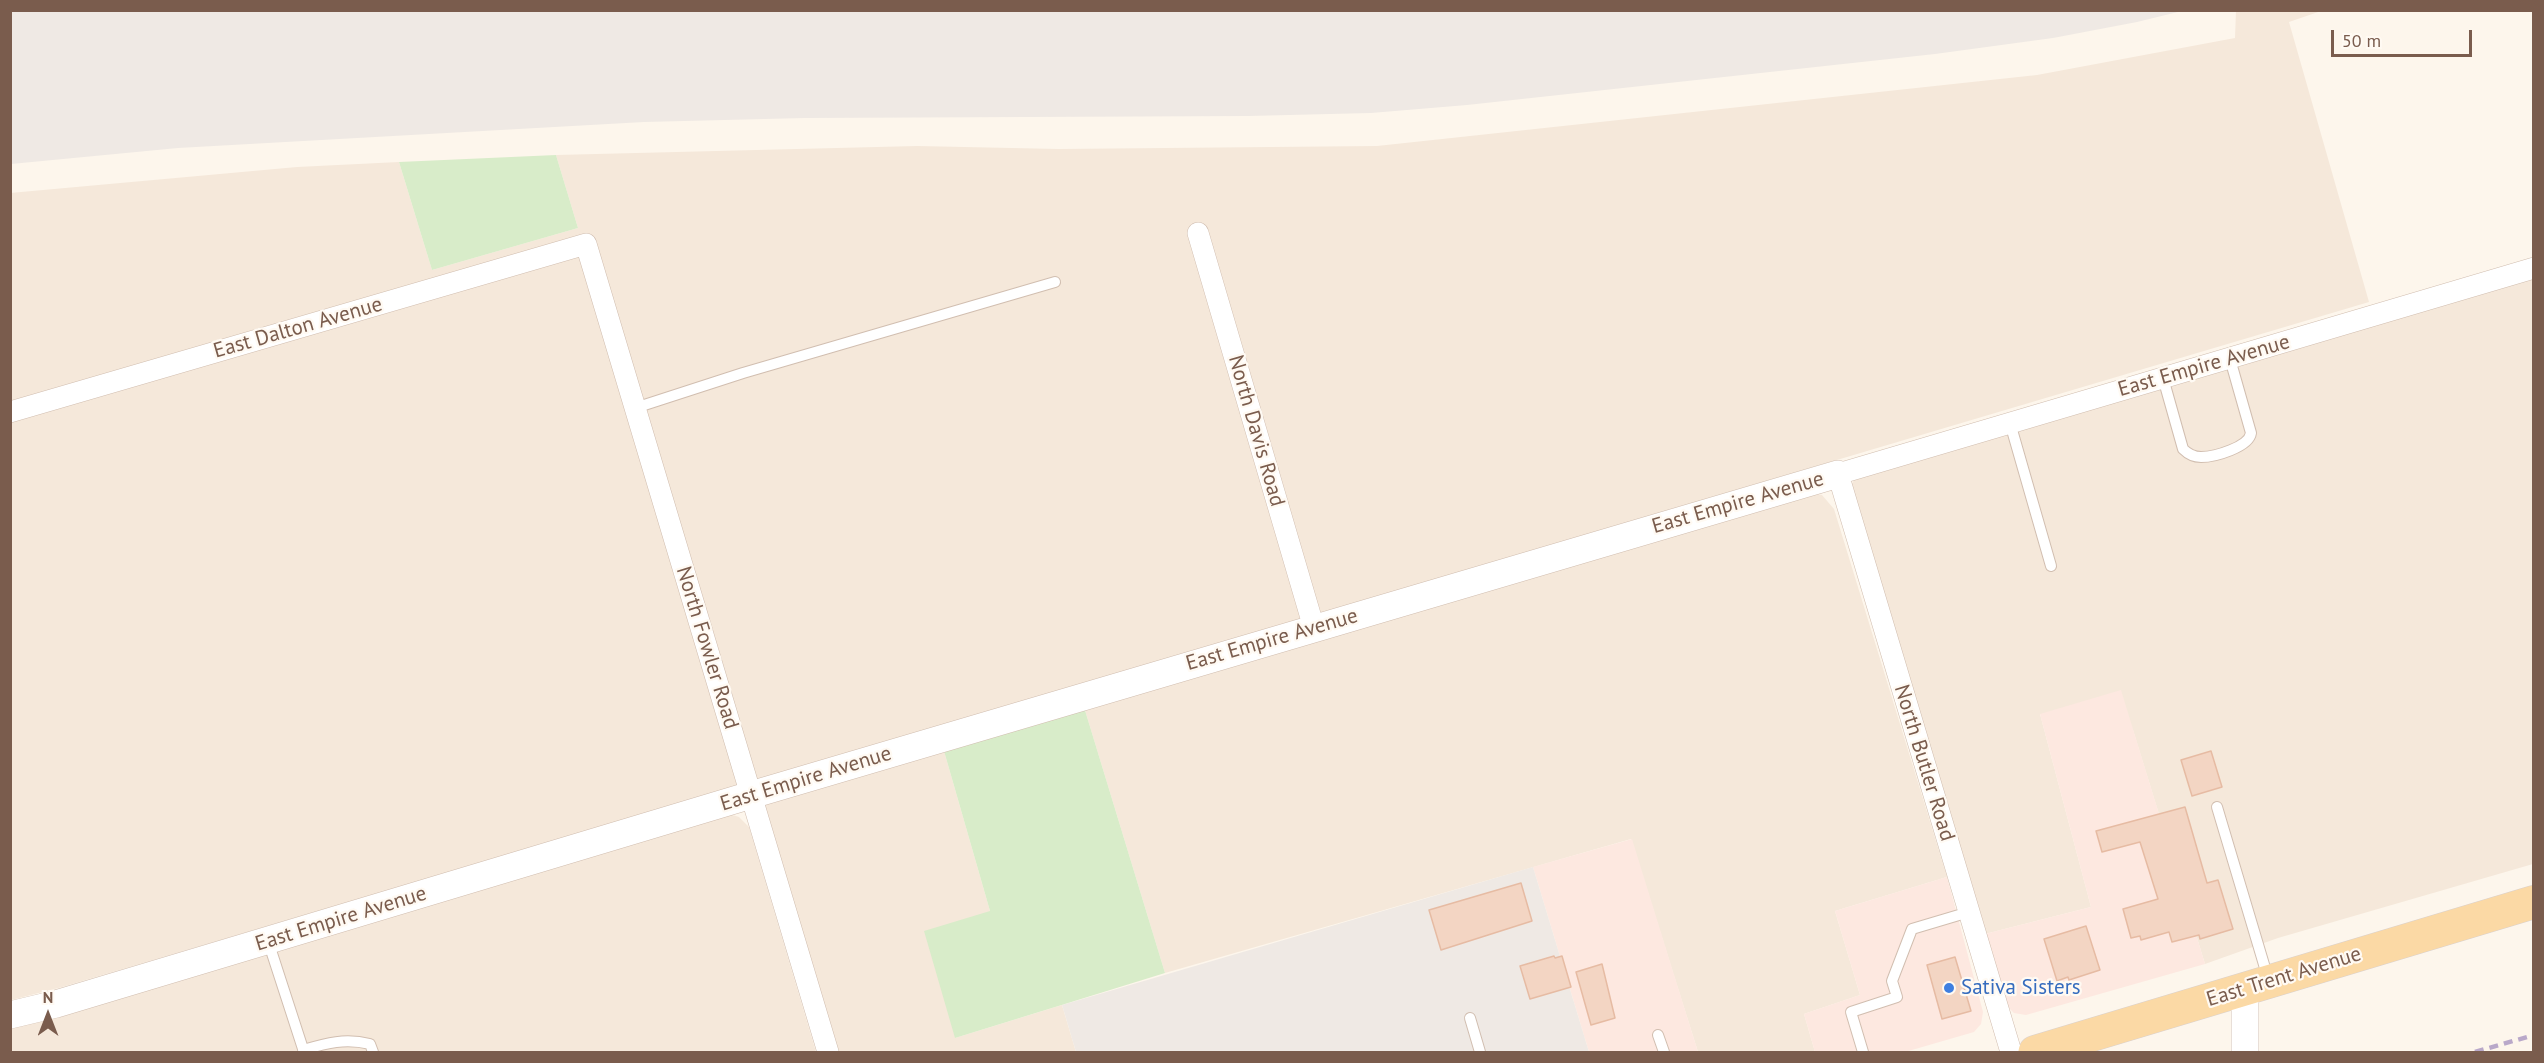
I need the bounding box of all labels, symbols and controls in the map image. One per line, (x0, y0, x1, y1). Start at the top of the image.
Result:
scale bar (2334, 18, 2475, 56)
text: 50 m (2342, 29, 2381, 52)
street label: East Dalton Avenue (211, 292, 385, 364)
street label: East Empire Avenue (2115, 329, 2293, 403)
street label: North Davis Road (1222, 352, 1290, 510)
street label: East Empire Avenue (1649, 466, 1827, 540)
street label: North Fowler Road (670, 564, 744, 732)
street label: East Empire Avenue (1183, 603, 1361, 677)
street label: North Butler Road (1888, 682, 1960, 844)
street label: East Empire Avenue (717, 741, 895, 817)
street label: East Empire Avenue (252, 881, 430, 957)
street label: East Trent Avenue (2204, 942, 2364, 1012)
place label: Sativa Sisters (1961, 975, 2081, 1001)
marker: Sativa Sisters (1942, 981, 1956, 995)
north arrow (18, 985, 78, 1045)
text: N (43, 987, 53, 1007)

